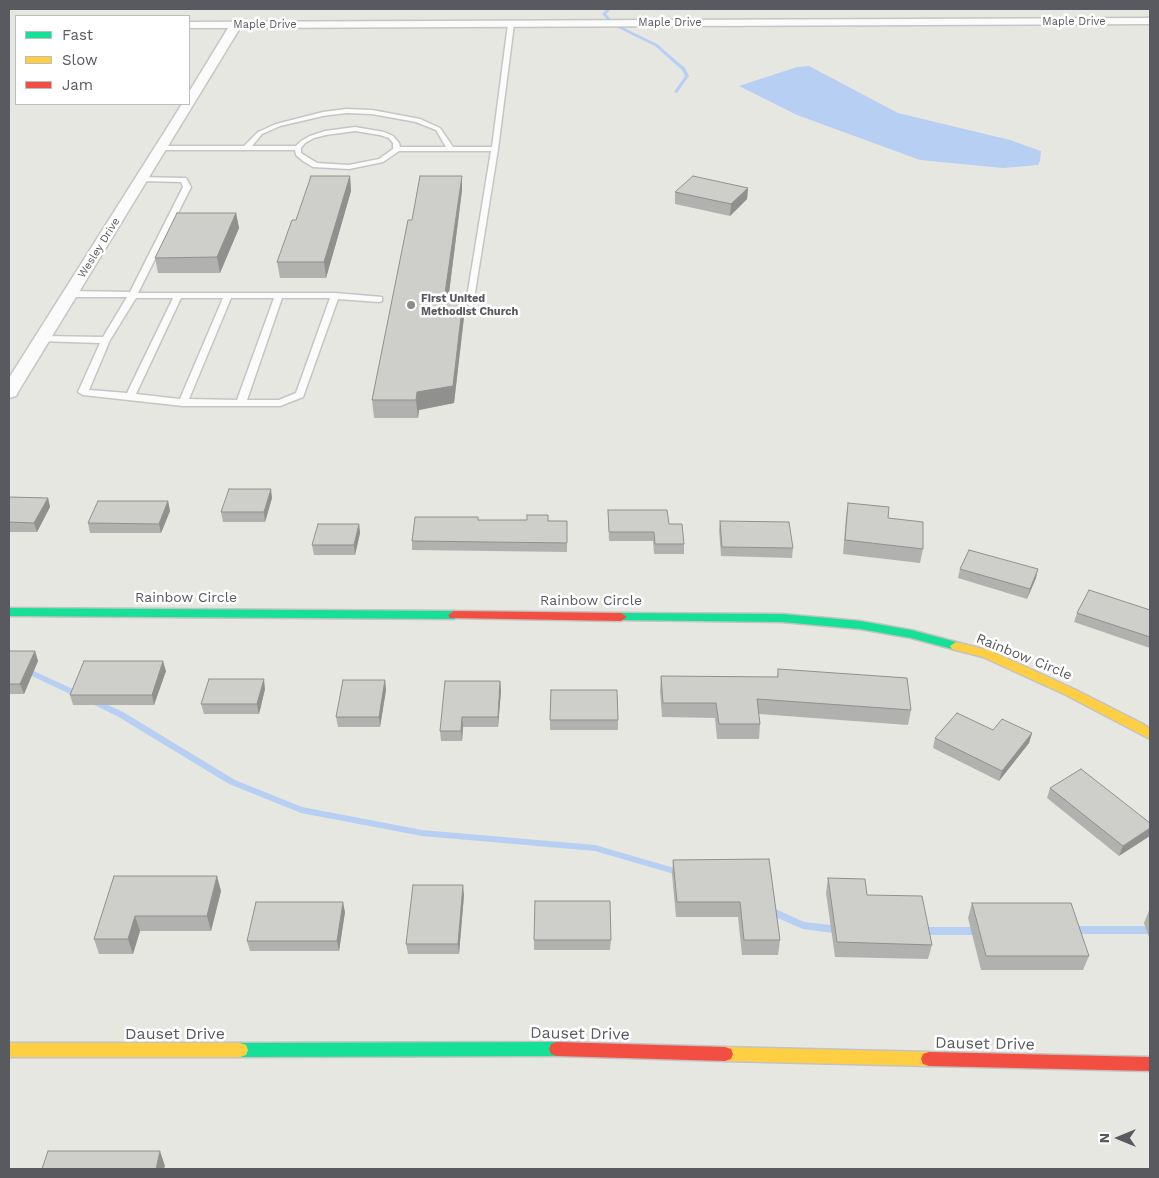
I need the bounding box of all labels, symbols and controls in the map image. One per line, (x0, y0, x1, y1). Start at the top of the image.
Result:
legend (15, 15, 190, 105)
street label: Maple Drive (1042, 15, 1106, 29)
street label: Maple Drive (638, 16, 702, 30)
street label: Maple Drive (233, 18, 297, 32)
text: Fast (62, 26, 93, 44)
text: Slow (62, 51, 98, 69)
text: Jam (62, 76, 93, 94)
street label: Wesley Drive (75, 215, 123, 281)
place label: First United Methodist Church (421, 292, 518, 318)
marker: First United Methodist Church (405, 299, 417, 311)
street label: Rainbow Circle (135, 590, 237, 606)
street label: Rainbow Circle (540, 593, 642, 609)
street label: Rainbow Circle (974, 630, 1074, 684)
street label: Dauset Drive (125, 1024, 225, 1044)
street label: Dauset Drive (530, 1024, 630, 1044)
street label: Dauset Drive (935, 1034, 1035, 1054)
north arrow (1094, 1113, 1144, 1163)
text: N (1096, 1133, 1112, 1143)

